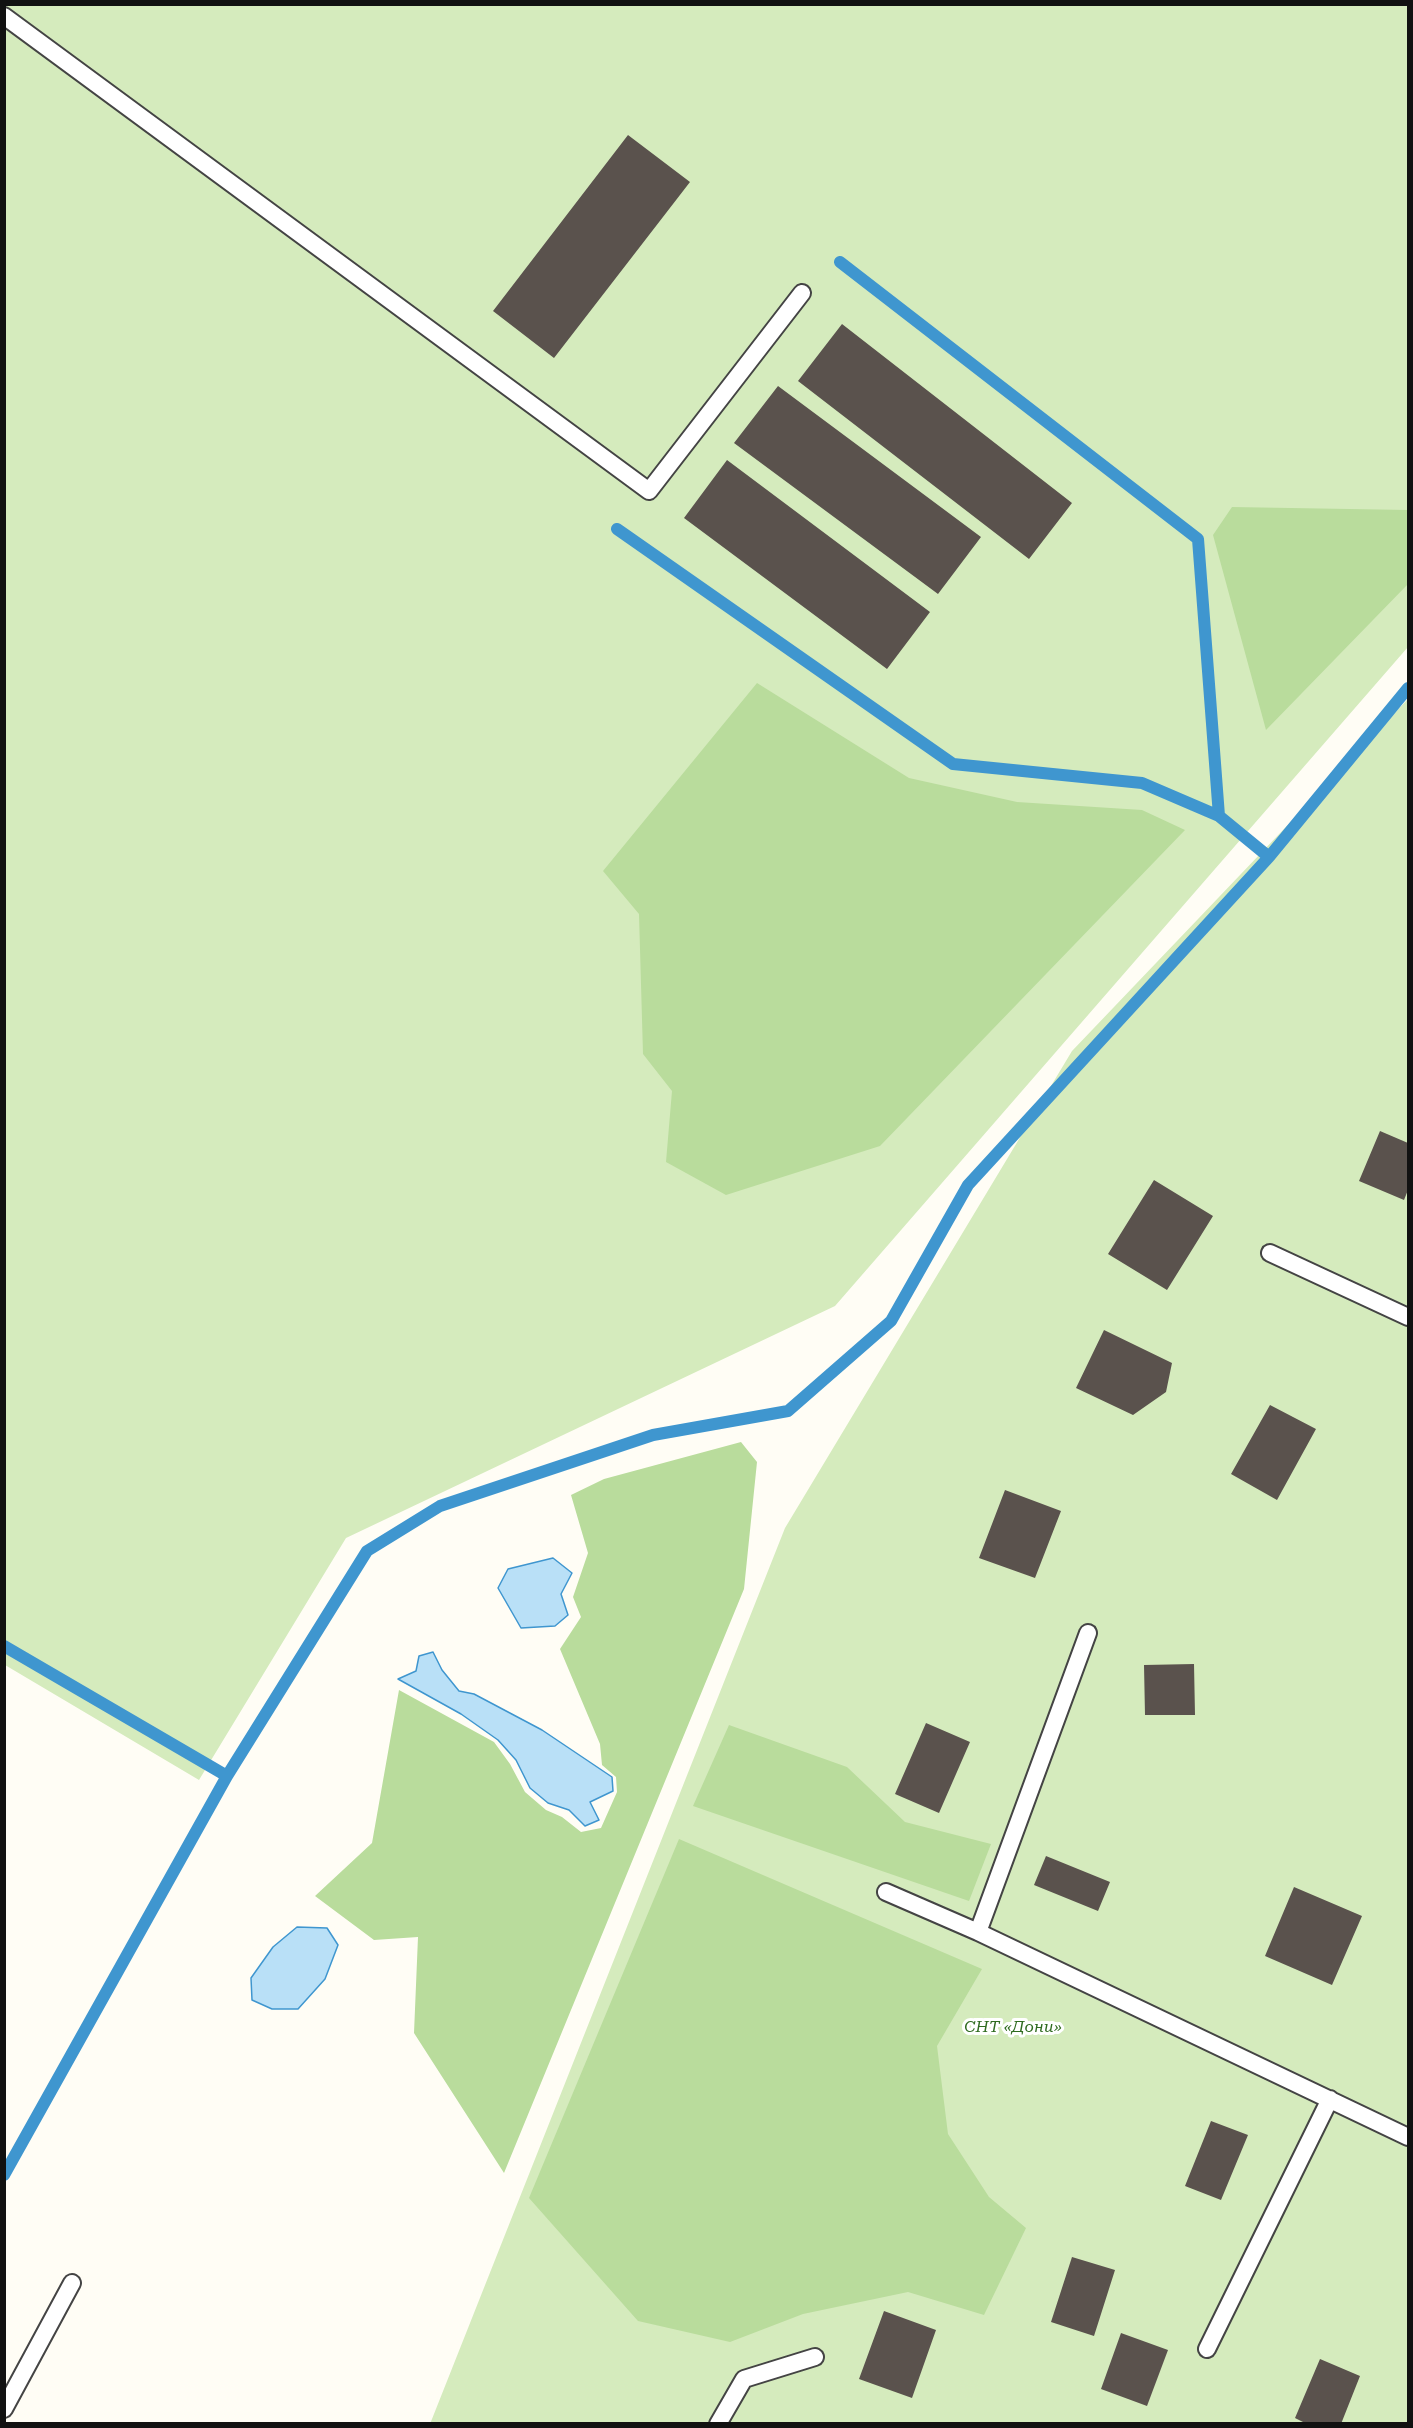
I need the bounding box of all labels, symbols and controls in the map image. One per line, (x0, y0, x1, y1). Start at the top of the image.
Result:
park label: СНТ «Дони» (964, 2017, 1062, 2037)

